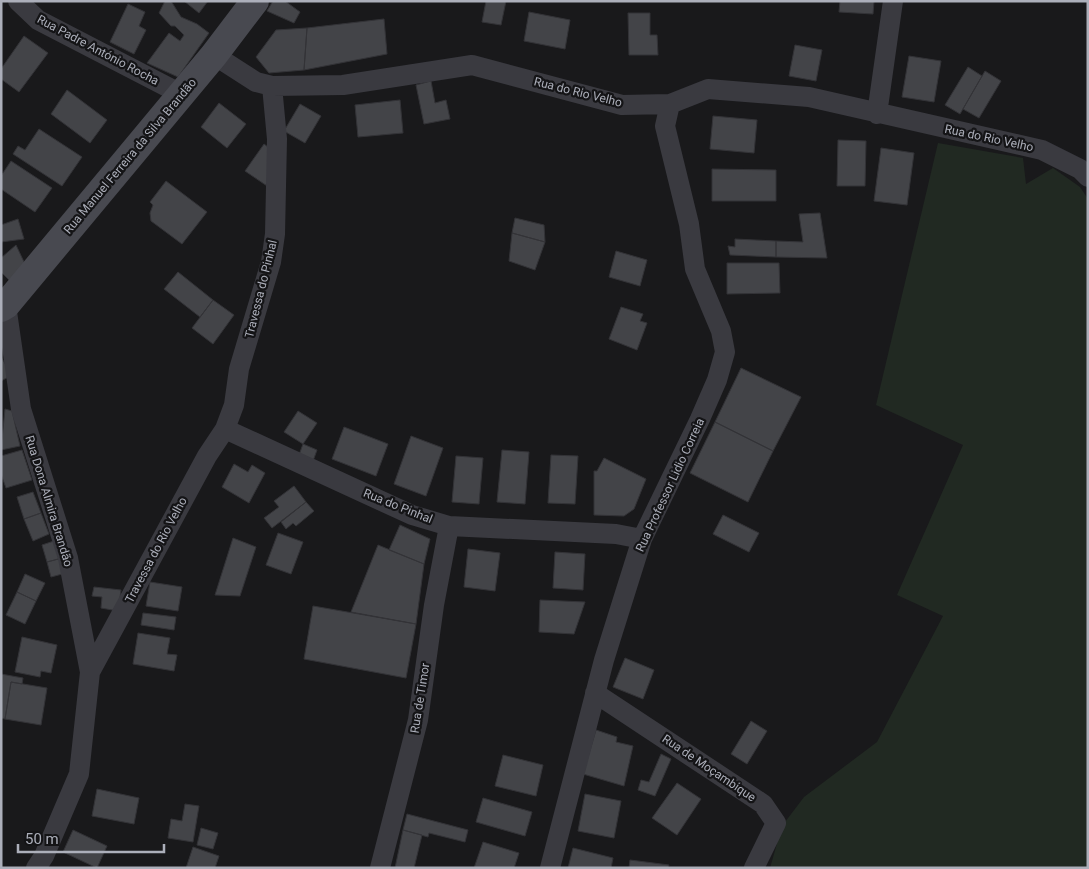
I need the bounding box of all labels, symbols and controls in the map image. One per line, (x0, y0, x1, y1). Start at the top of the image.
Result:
street label: Rua Padre António Rocha (35, 12, 161, 88)
street label: Rua do Rio Velho (532, 74, 624, 110)
street label: Rua Manuel Ferreira da Silva Brandão (61, 75, 199, 237)
street label: Rua do Rio Velho (943, 122, 1035, 154)
street label: Travessa do Pinhal (242, 238, 280, 340)
street label: Rua Professor Lidio Correia (633, 416, 707, 554)
street label: Rua Dona Almira Brandão (22, 434, 76, 568)
street label: Rua do Pinhal (361, 486, 435, 526)
street label: Travessa do Rio Velho (122, 495, 190, 605)
street label: Rua de Timor (408, 662, 432, 734)
street label: Rua de Moçambique (660, 732, 758, 804)
scale bar (18, 822, 164, 854)
text: 50 m (25, 830, 59, 848)

